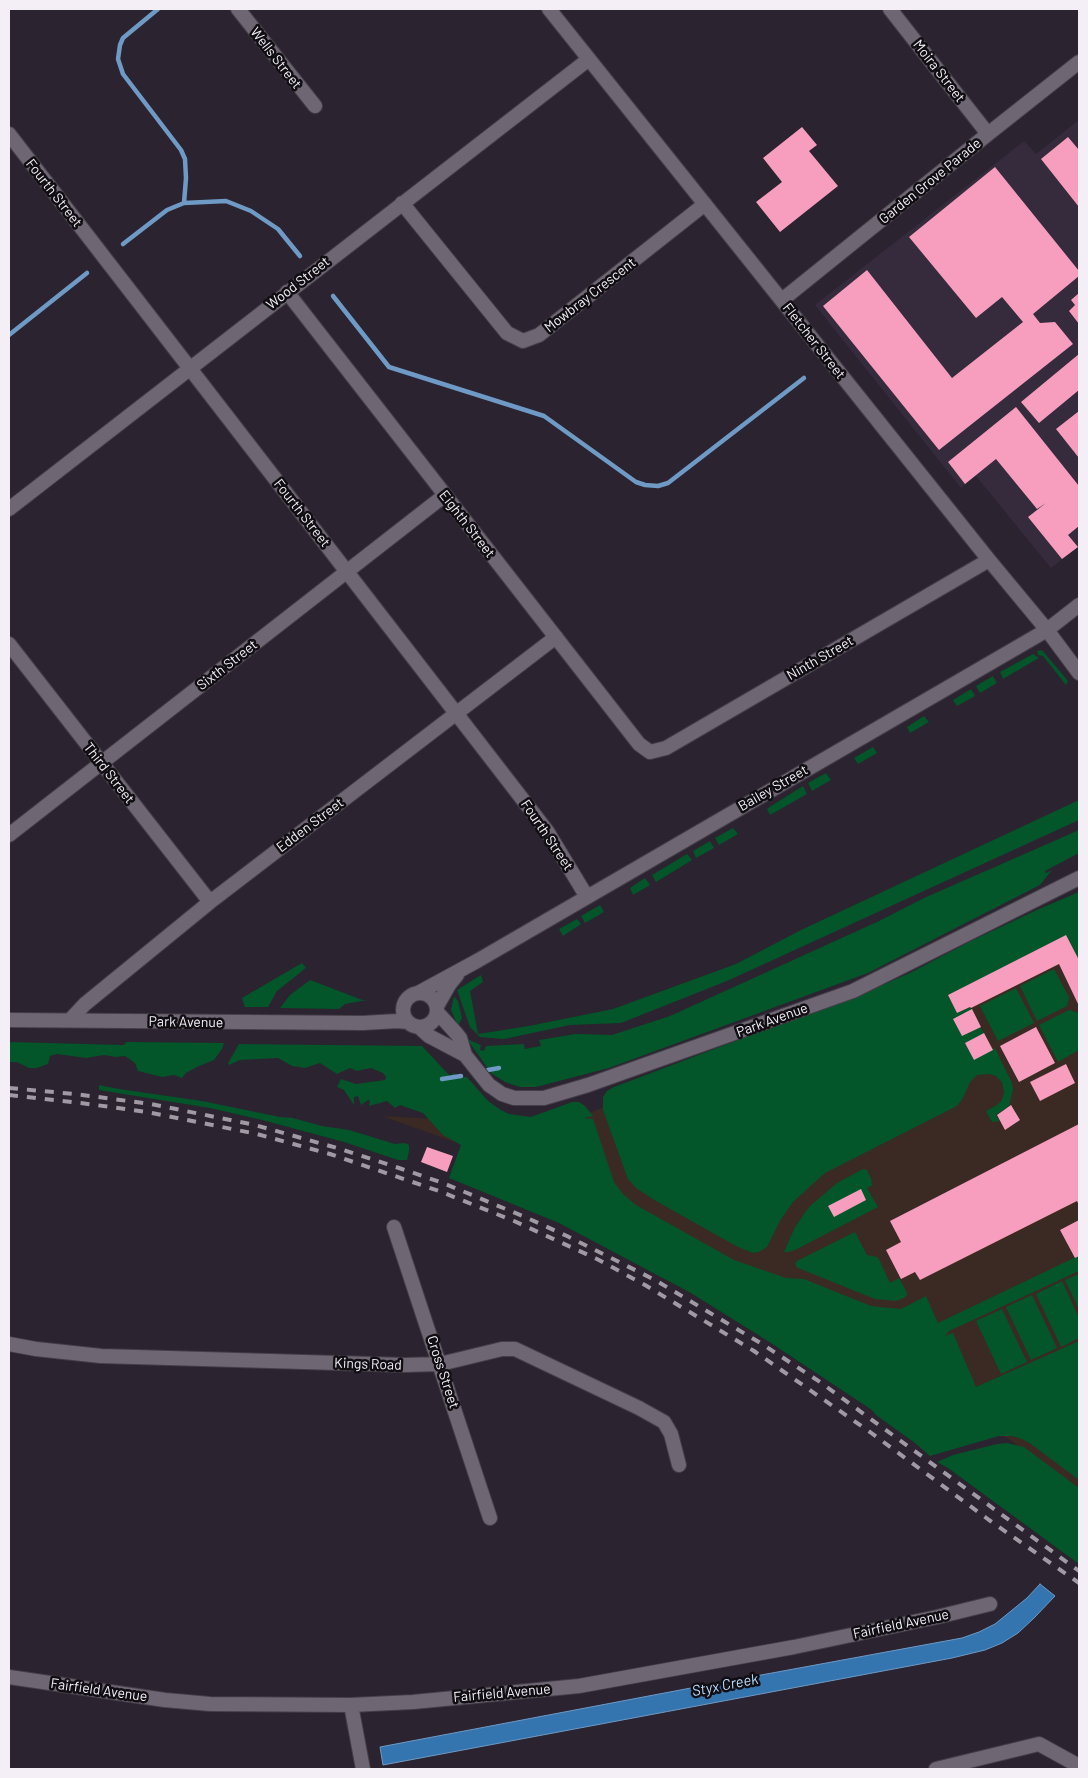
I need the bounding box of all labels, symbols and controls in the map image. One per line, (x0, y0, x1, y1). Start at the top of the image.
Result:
street label: Wells Street (247, 24, 305, 92)
street label: Moira Street (909, 36, 969, 106)
street label: Garden Grove Parade (876, 135, 984, 227)
street label: Fourth Street (22, 156, 86, 230)
street label: Wood Street (263, 253, 333, 313)
street label: Mowbray Crescent (541, 254, 639, 336)
street label: Fletcher Street (779, 300, 849, 382)
street label: Fourth Street (270, 476, 334, 550)
street label: Eighth Street (436, 487, 498, 561)
street label: Ninth Street (784, 632, 856, 684)
street label: Sixth Street (193, 636, 261, 694)
street label: Third Street (80, 739, 138, 807)
street label: Bailey Street (735, 761, 811, 815)
street label: Edden Street (273, 794, 347, 856)
street label: Fourth Street (517, 797, 577, 873)
street label: Park Avenue (734, 999, 810, 1041)
street label: Park Avenue (148, 1013, 224, 1031)
street label: Cross Street (423, 1334, 463, 1410)
street label: Kings Road (334, 1354, 402, 1374)
street label: Fairfield Avenue (852, 1606, 950, 1642)
water label: Styx Creek (690, 1670, 760, 1700)
street label: Fairfield Avenue (50, 1675, 148, 1705)
street label: Fairfield Avenue (453, 1680, 551, 1706)

